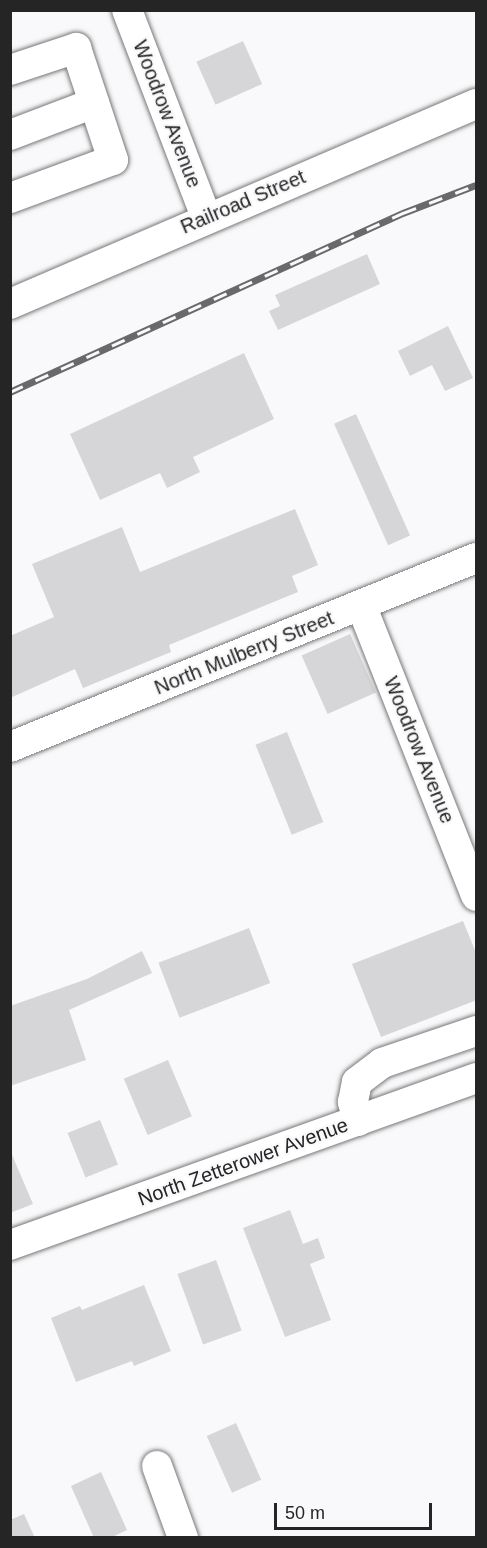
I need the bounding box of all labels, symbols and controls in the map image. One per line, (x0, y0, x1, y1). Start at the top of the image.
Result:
street label: Woodrow Avenue (128, 36, 206, 192)
street label: Railroad Street (177, 165, 309, 239)
street label: North Mulberry Street (151, 606, 337, 700)
street label: Woodrow Avenue (378, 673, 460, 827)
street label: North Zetterower Avenue (134, 1113, 352, 1211)
scale bar (277, 1491, 434, 1529)
text: 50 m (285, 1503, 325, 1523)

